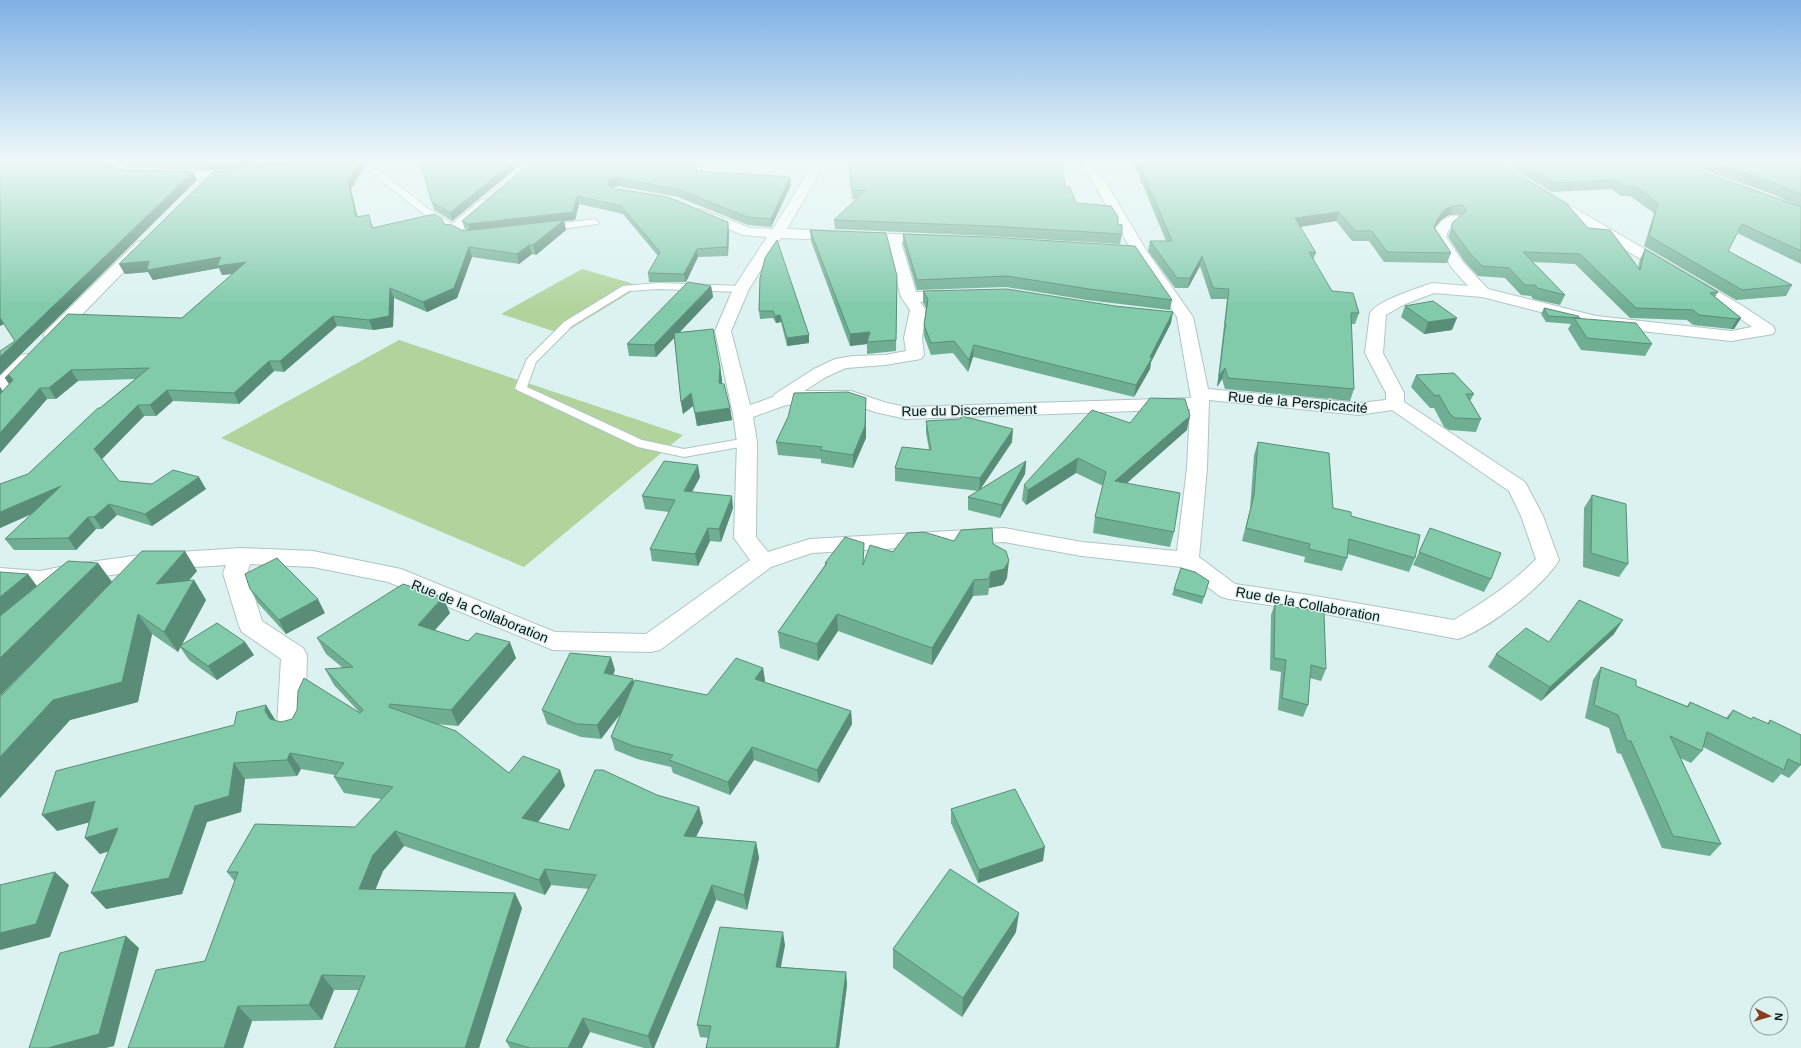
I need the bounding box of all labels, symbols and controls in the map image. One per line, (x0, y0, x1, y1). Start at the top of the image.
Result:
street label: Rue de la Perspicacité (1228, 388, 1369, 416)
street label: Rue du Discernement (901, 401, 1037, 419)
street label: Rue de la Collaboration (409, 576, 551, 646)
street label: Rue de la Collaboration (1235, 583, 1381, 625)
north arrow (1749, 996, 1789, 1036)
text: N (1773, 1012, 1785, 1021)

